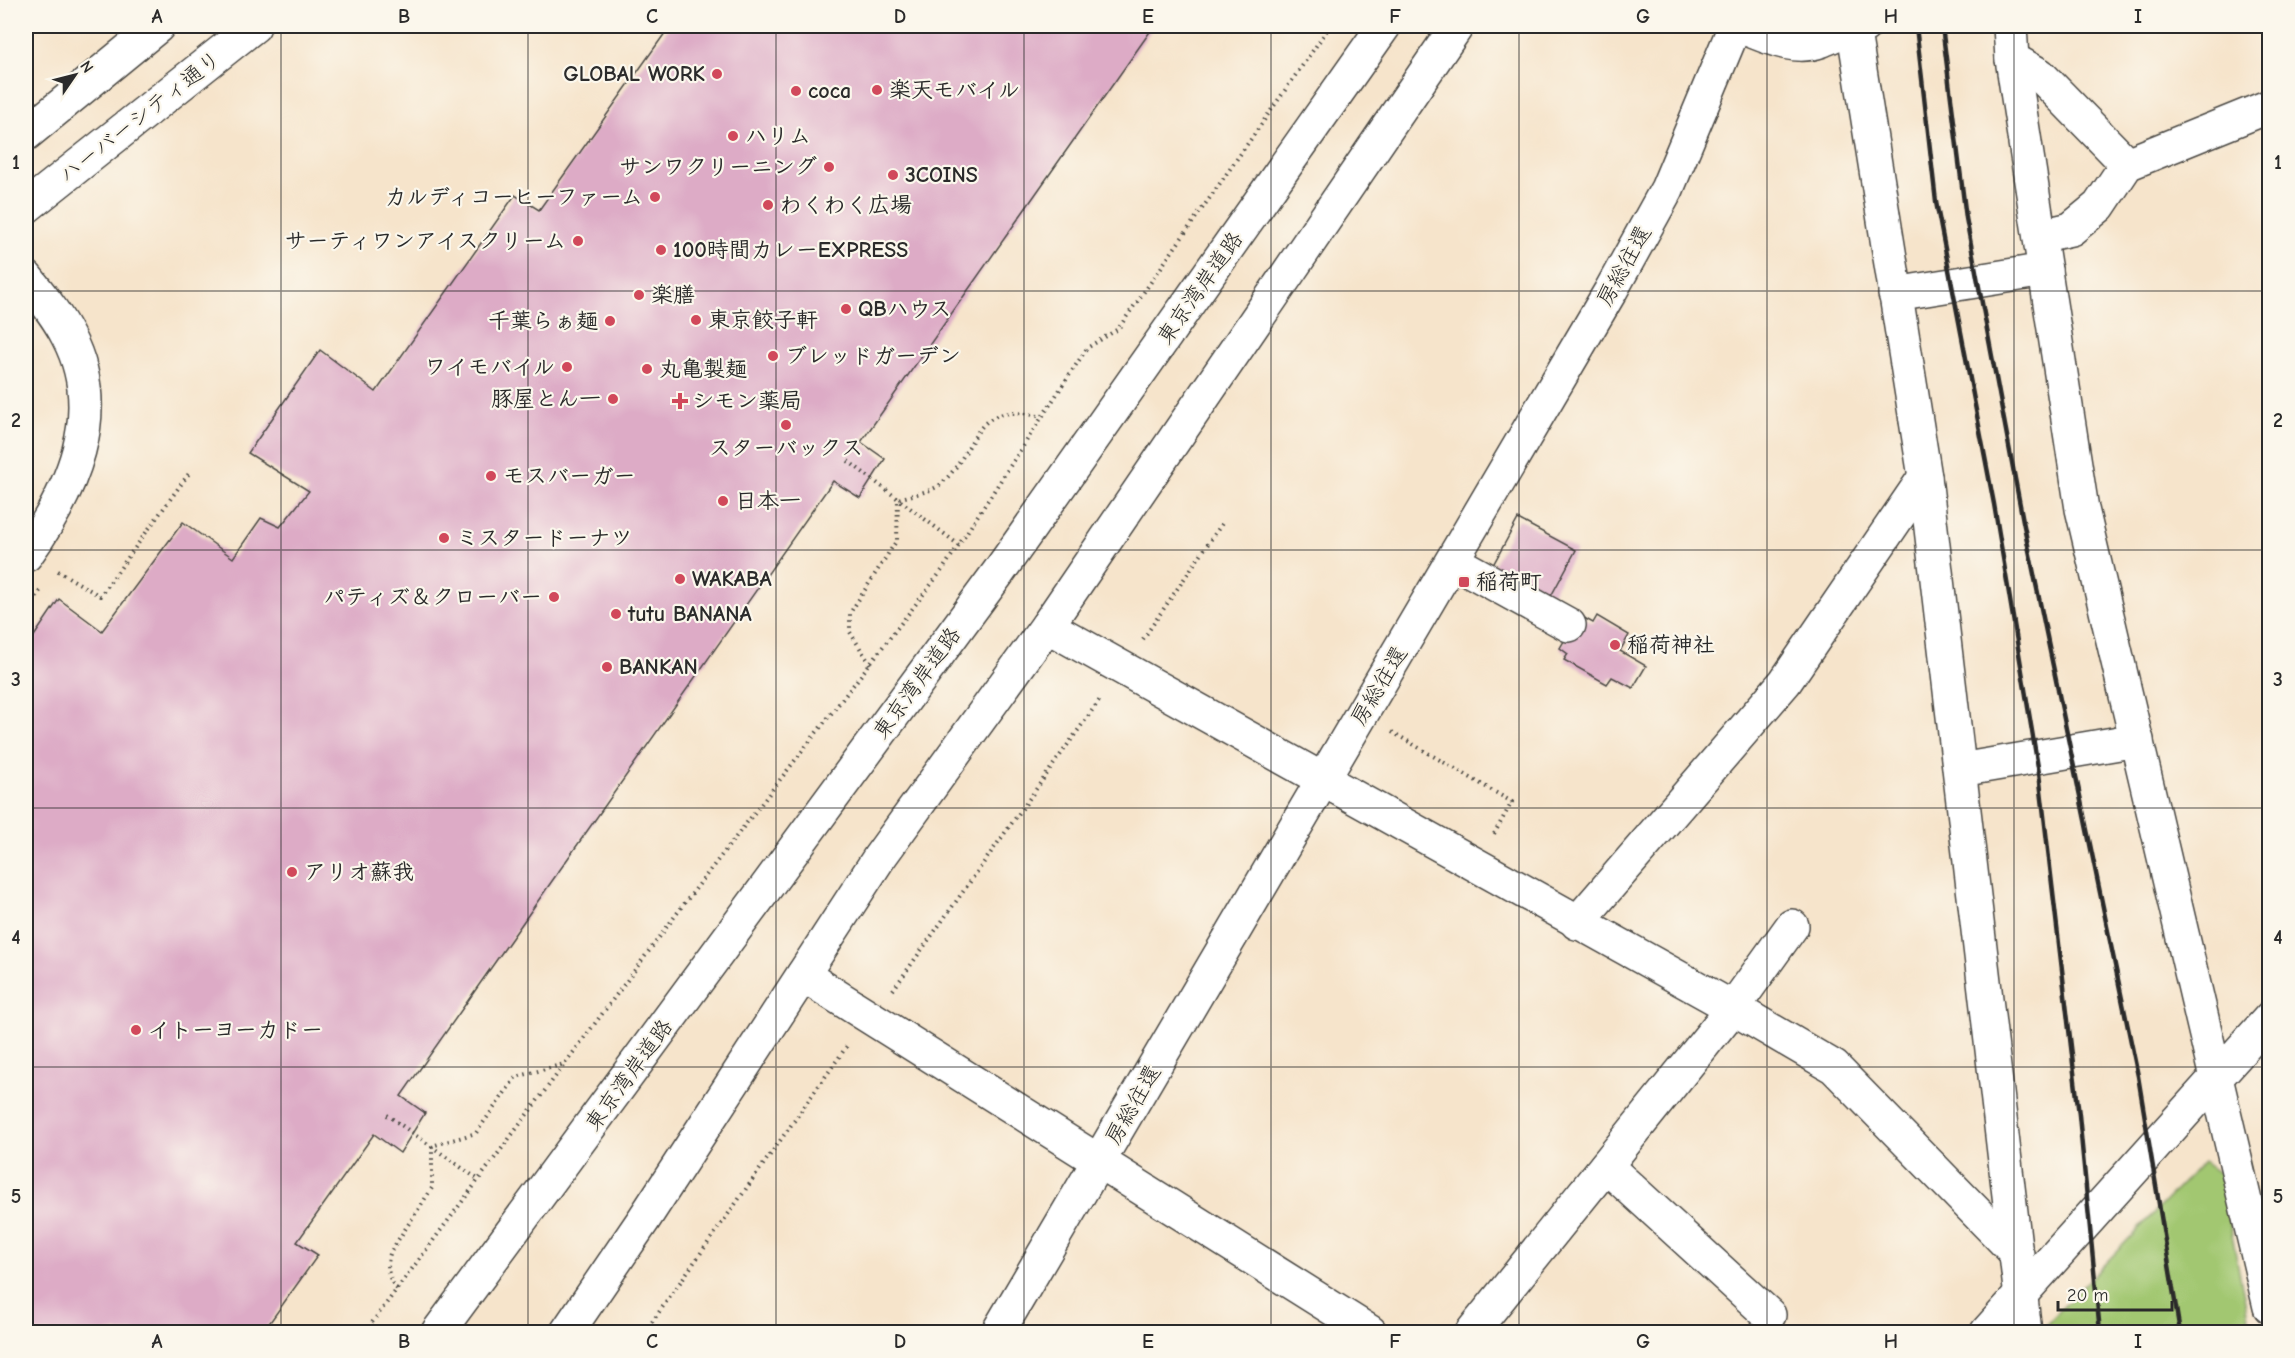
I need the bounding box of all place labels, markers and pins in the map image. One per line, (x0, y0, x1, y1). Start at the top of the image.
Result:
place label: GLOBAL WORK (563, 61, 705, 87)
marker: GLOBAL WORK (710, 67, 724, 81)
place label: 楽天モバイル (889, 77, 1020, 103)
place label: coca (808, 78, 851, 104)
marker: 楽天モバイル (870, 83, 884, 97)
marker: coca (789, 84, 803, 98)
place label: ハリム (745, 123, 811, 149)
marker: ハリム (726, 129, 740, 143)
place label: サンワクリーニング (619, 154, 817, 180)
marker: サンワクリーニング (822, 160, 836, 174)
place label: 3COINS (905, 162, 978, 188)
marker: 3COINS (886, 168, 900, 182)
place label: カルディコーヒーファーム (385, 184, 643, 210)
marker: カルディコーヒーファーム (648, 190, 662, 204)
place label: わくわく広場 (780, 192, 912, 218)
marker: わくわく広場 (761, 198, 775, 212)
place label: サーティワンアイスクリーム (284, 228, 566, 254)
marker: サーティワンアイスクリーム (571, 234, 585, 248)
place label: 100時間カレーEXPRESS (673, 237, 908, 263)
marker: 100時間カレーEXPRESS (654, 243, 668, 257)
place label: 楽膳 (651, 282, 695, 308)
marker: 楽膳 (632, 288, 646, 302)
place label: QBハウス (858, 296, 951, 322)
marker: QBハウス (839, 302, 853, 316)
place label: 東京餃子軒 (708, 307, 818, 333)
place label: 千葉らぁ麺 (488, 308, 598, 334)
marker: 東京餃子軒 (689, 313, 703, 327)
marker: 千葉らぁ麺 (603, 314, 617, 328)
place label: ブレッドガーデン (785, 343, 961, 369)
marker: ブレッドガーデン (766, 349, 780, 363)
place label: ワイモバイル (424, 354, 555, 380)
place label: 丸亀製麺 (659, 356, 747, 382)
marker: ワイモバイル (560, 360, 574, 374)
marker: 丸亀製麺 (640, 362, 654, 376)
place label: 豚屋とん一 (491, 386, 601, 412)
place label: シモン薬局 (692, 388, 802, 414)
marker: 豚屋とん一 (606, 392, 620, 406)
marker: シモン薬局 (673, 394, 687, 408)
marker: スターバックス (779, 418, 793, 432)
place label: スターバックス (709, 435, 863, 461)
place label: モスバーガー (503, 463, 635, 489)
marker: モスバーガー (484, 469, 498, 483)
place label: 日本一 (735, 488, 801, 514)
marker: 日本一 (716, 494, 730, 508)
place label: ミスタードーナツ (456, 525, 632, 551)
marker: ミスタードーナツ (437, 531, 451, 545)
place label: WAKABA (692, 566, 772, 592)
place label: 稲荷町 (1476, 569, 1542, 595)
marker: WAKABA (673, 572, 687, 586)
marker: 稲荷町 (1457, 575, 1471, 589)
place label: パティズ＆クローバー (323, 584, 542, 610)
marker: パティズ＆クローバー (547, 590, 561, 604)
place label: tutu BANANA (627, 601, 752, 627)
marker: tutu BANANA (609, 607, 623, 621)
place label: 稲荷神社 (1627, 632, 1715, 658)
marker: 稲荷神社 (1608, 638, 1622, 652)
place label: BANKAN (619, 654, 698, 680)
marker: BANKAN (600, 660, 614, 674)
place label: アリオ蘇我 (304, 859, 414, 885)
marker: アリオ蘇我 (285, 865, 299, 879)
place label: イトーヨーカドー (148, 1017, 323, 1043)
marker: イトーヨーカドー (129, 1023, 143, 1037)

